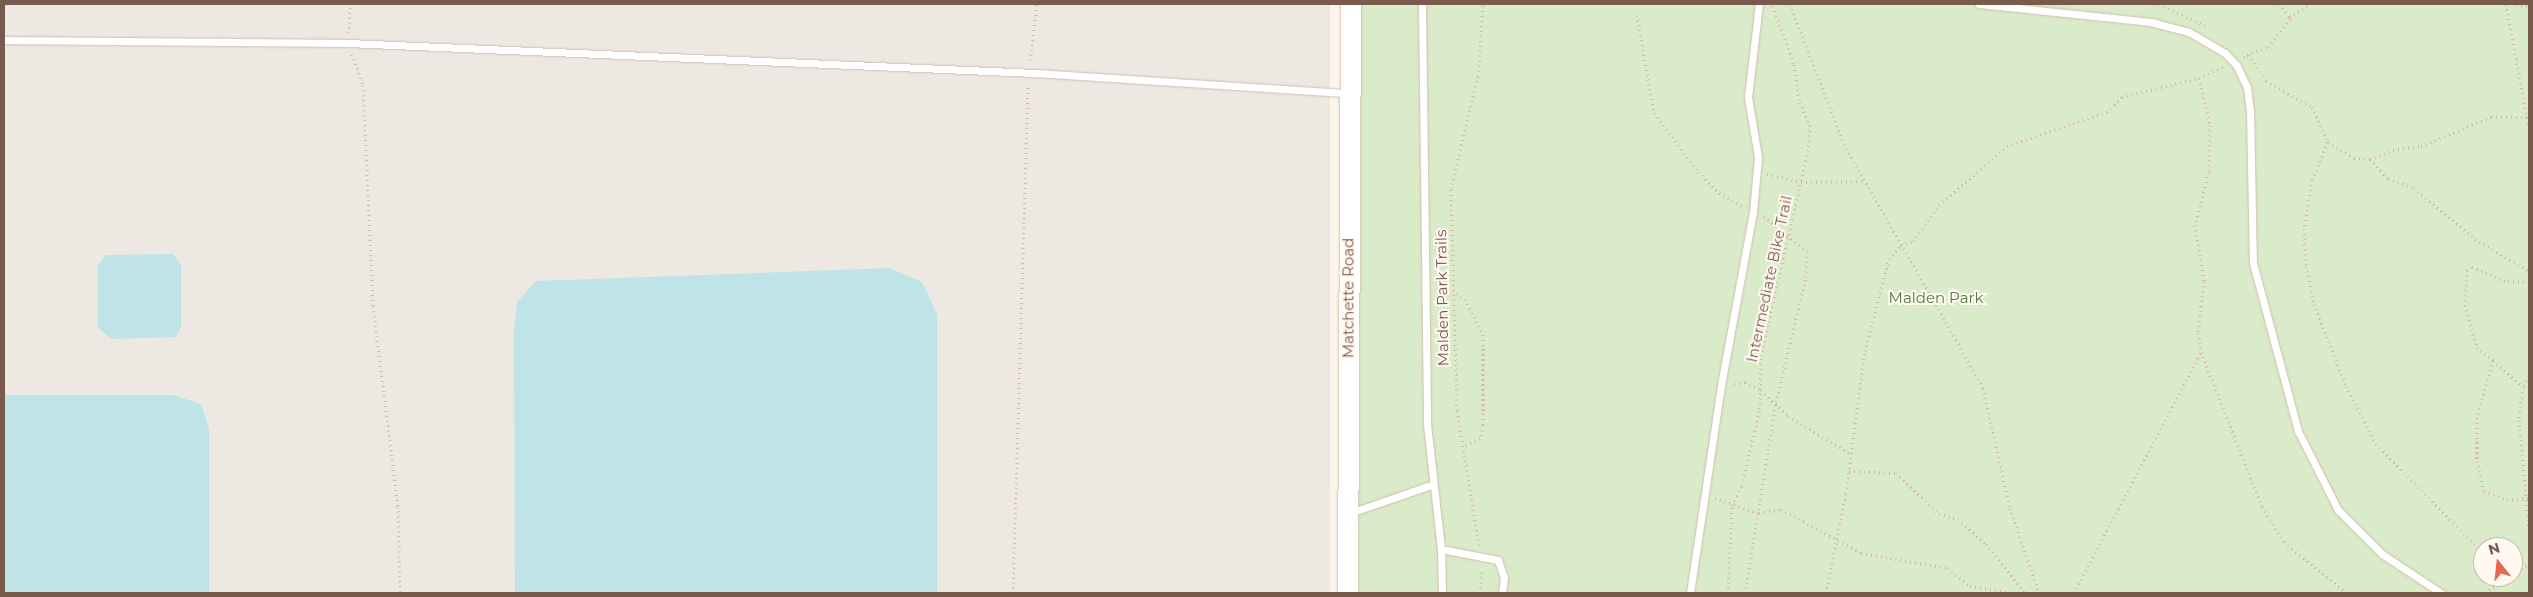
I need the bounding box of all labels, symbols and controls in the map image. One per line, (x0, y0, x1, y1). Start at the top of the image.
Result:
street label: Intermediate Bike Trail (1743, 194, 1795, 364)
street label: Malden Park Trails (1432, 229, 1452, 367)
street label: Matchette Road (1339, 238, 1357, 358)
park label: Malden Park (1889, 289, 1983, 307)
north arrow (2473, 537, 2523, 587)
text: N (2486, 538, 2502, 559)

